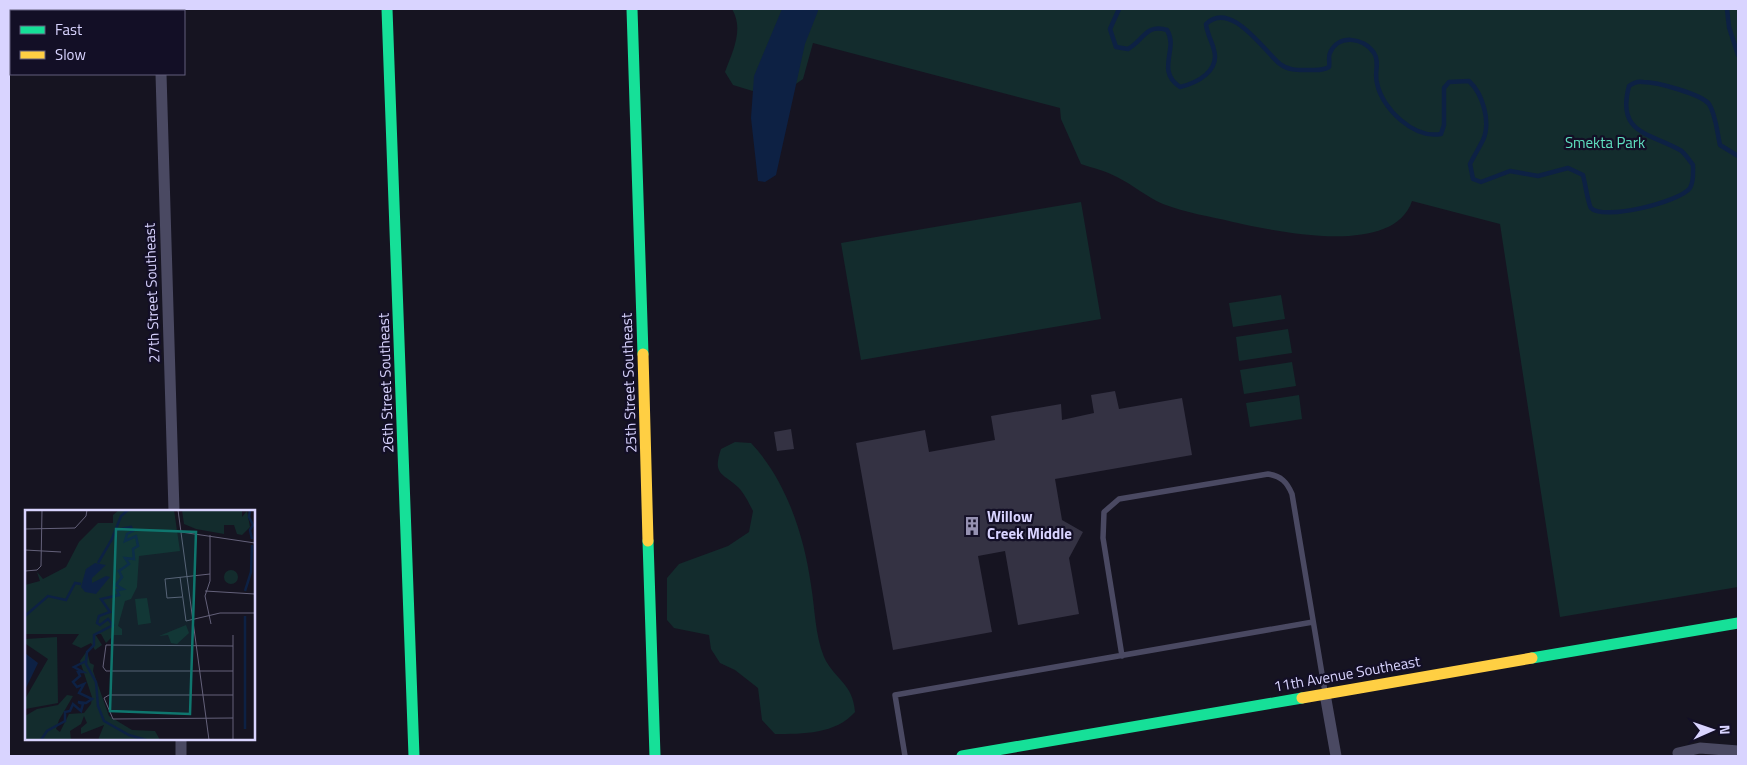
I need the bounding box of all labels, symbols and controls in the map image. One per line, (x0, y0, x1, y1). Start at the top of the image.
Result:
legend (10, 10, 185, 75)
text: Fast (55, 18, 83, 41)
text: Slow (55, 43, 86, 66)
park label: Smekta Park (1565, 131, 1645, 154)
street label: 27th Street Southeast (138, 222, 165, 363)
street label: 26th Street Southeast (372, 312, 399, 453)
street label: 25th Street Southeast (615, 312, 642, 453)
place label: Willow Creek Middle (987, 505, 1072, 545)
inset map (25, 510, 255, 740)
building icon: Willow Creek Middle (961, 515, 983, 537)
street label: 11th Avenue Southeast (1272, 649, 1423, 698)
north arrow (1687, 705, 1737, 755)
text: N (1715, 724, 1736, 735)

